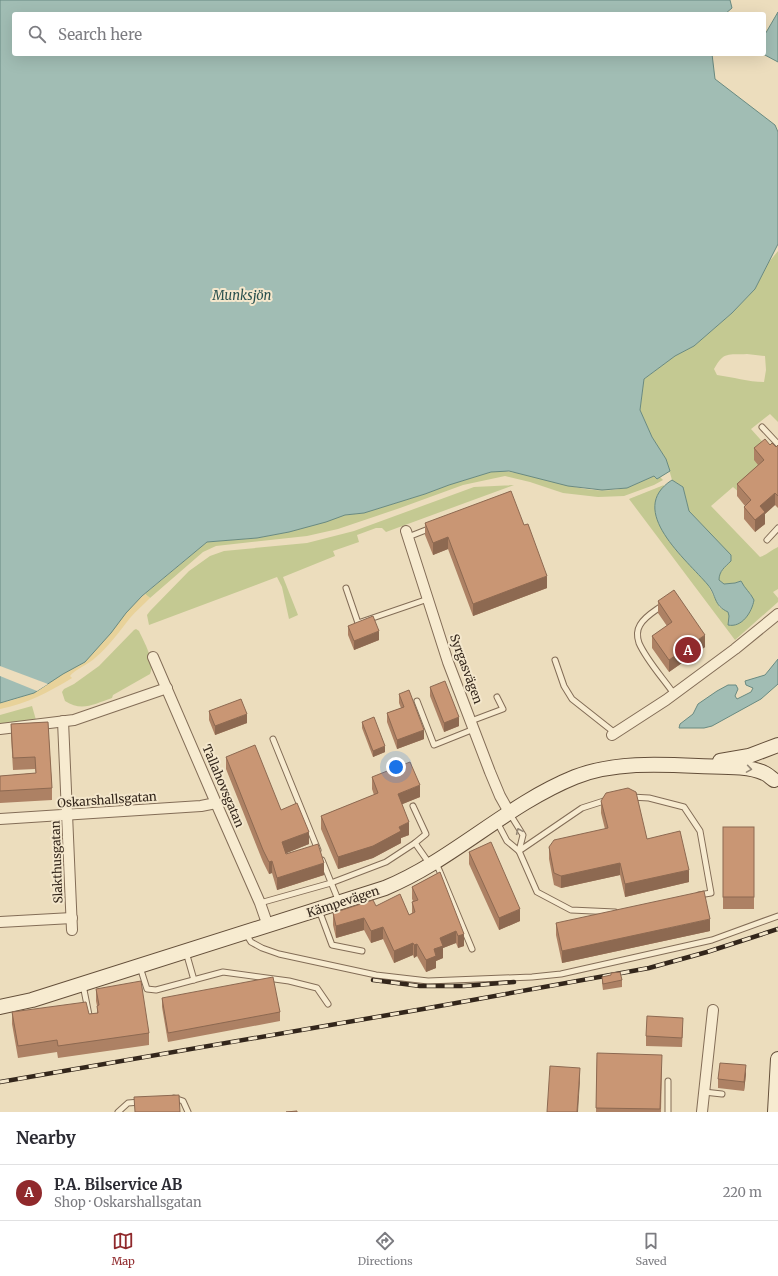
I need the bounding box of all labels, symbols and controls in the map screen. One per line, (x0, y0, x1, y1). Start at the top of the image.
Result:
search box (12, 12, 766, 56)
icon: search (26, 23, 48, 45)
text: Search here (58, 25, 142, 44)
water label: Munksjön (212, 287, 272, 304)
street label: Syrgasvägen (447, 632, 486, 706)
pin: A (675, 635, 701, 665)
street label: Tallahovsgatan (199, 742, 248, 830)
your location (386, 757, 406, 777)
one-way arrow (746, 764, 752, 773)
street label: Oskarshallsgatan (57, 789, 157, 810)
street label: Slakthusgatan (48, 820, 65, 904)
one-way arrow (516, 828, 524, 835)
street label: Kämpevägen (305, 883, 381, 920)
text: Nearby (16, 1127, 76, 1149)
text: P.A. Bilservice AB (54, 1175, 182, 1194)
text: A (24, 1184, 34, 1201)
text: 220 m (723, 1184, 762, 1201)
text: Shop · Oskarshallsgatan (54, 1194, 202, 1211)
tab: Map (111, 1230, 135, 1268)
tab: Directions (358, 1230, 413, 1268)
tab: Saved (635, 1230, 667, 1268)

